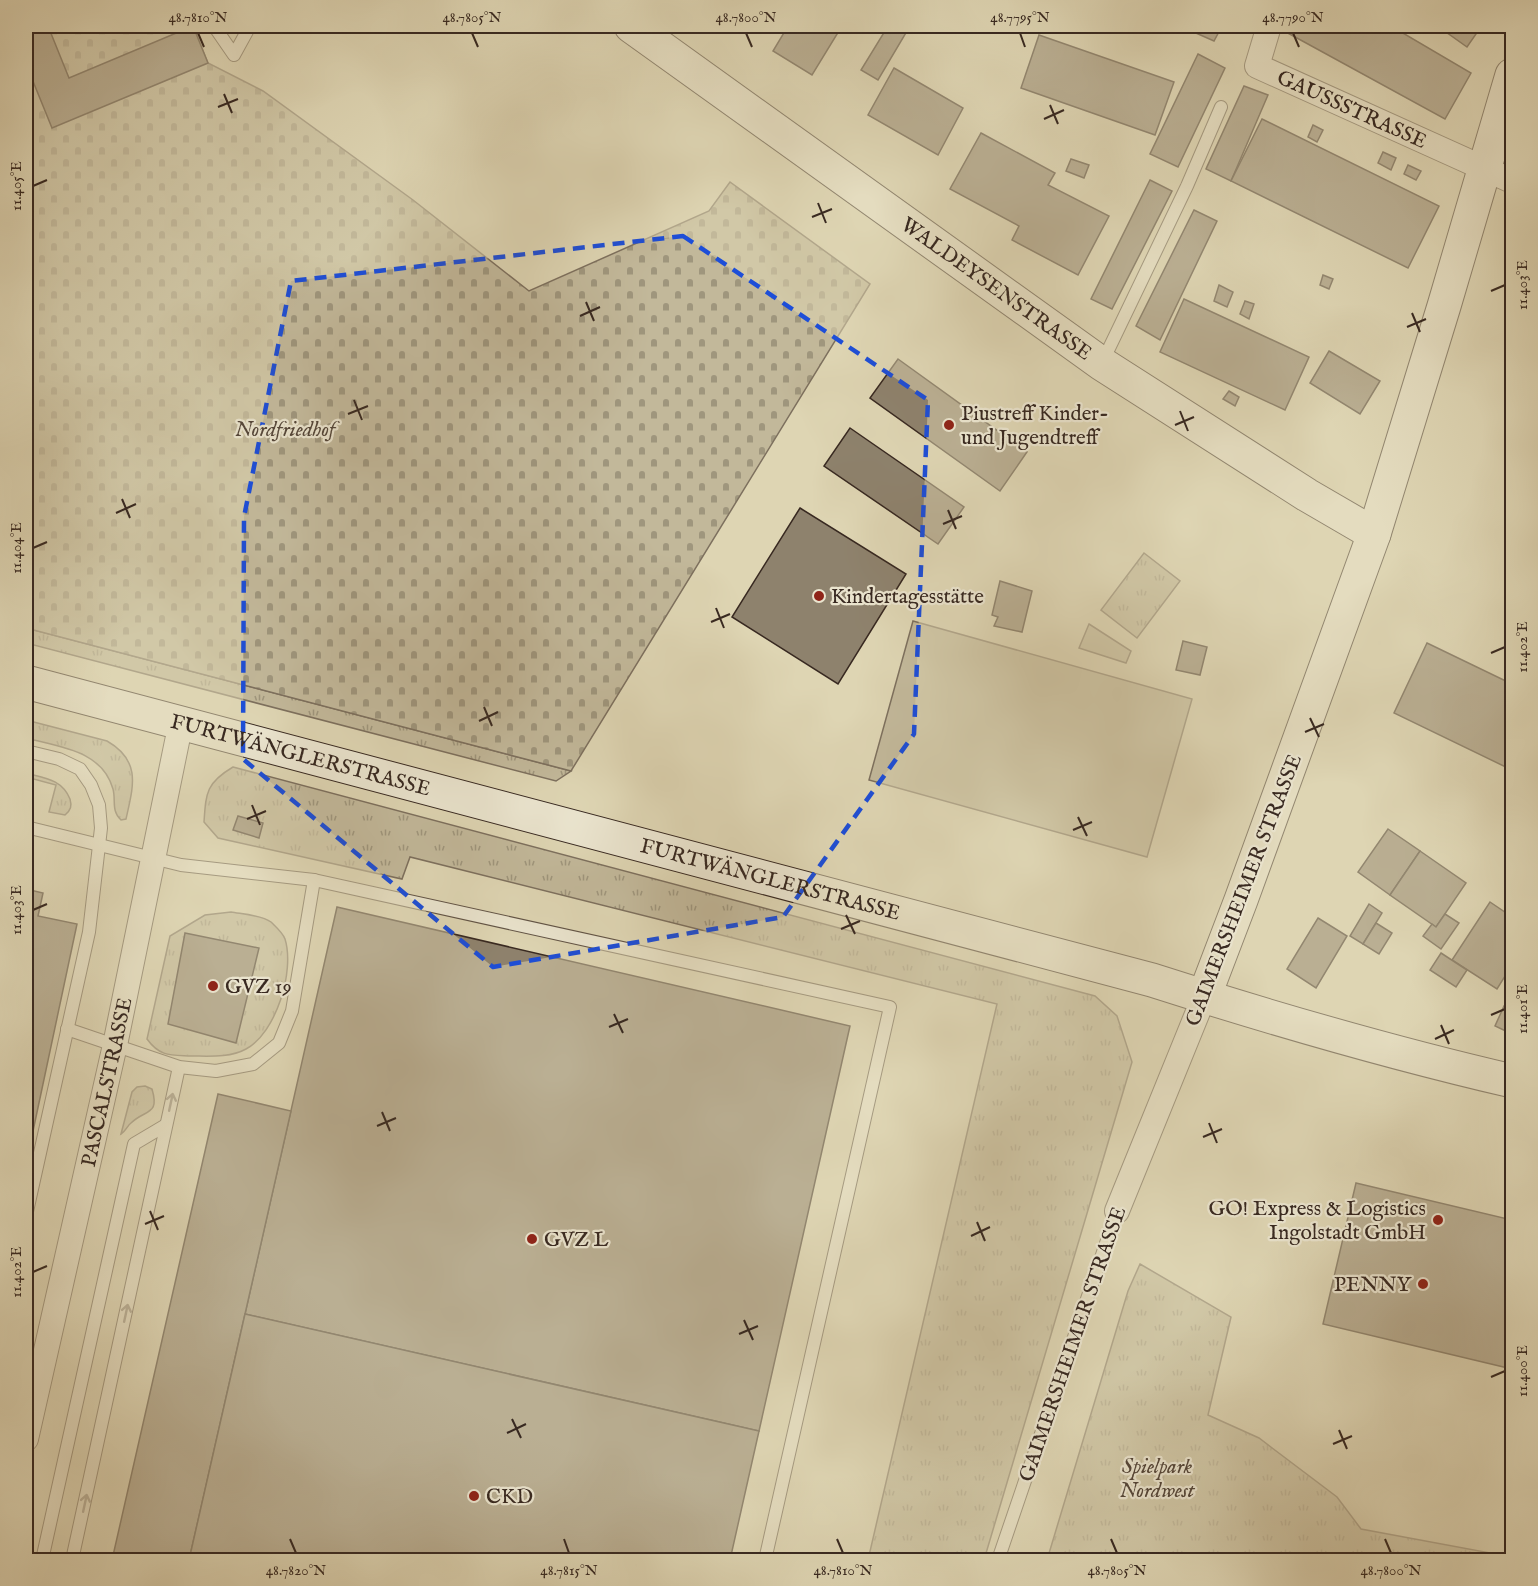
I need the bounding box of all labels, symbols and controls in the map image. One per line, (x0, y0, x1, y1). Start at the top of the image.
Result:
text: 48.7810°N (168, 8, 228, 27)
text: 48.7805°N (442, 8, 502, 27)
text: 48.7800°N (715, 8, 777, 27)
text: 48.7795°N (990, 8, 1050, 27)
text: 48.7790°N (1262, 8, 1324, 27)
street label: GAUSSSTRASSE (1272, 65, 1431, 156)
text: 11.405°E (7, 161, 26, 211)
street label: WALDEYSENSTRASSE (895, 212, 1097, 367)
text: 11.403°E (1513, 260, 1532, 310)
place label: Piustreff Kinder- und Jugendtreff (961, 401, 1109, 452)
park label: Nordfriedhof (235, 417, 340, 444)
marker: Piustreff Kinder- und Jugendtreff (942, 418, 956, 432)
text: 11.404°E (7, 522, 26, 574)
place label: Kindertagesstätte (831, 584, 984, 611)
marker: Kindertagesstätte (812, 589, 826, 603)
text: 11.402°E (1513, 621, 1532, 673)
street label: FURTWÄNGLERSTRASSE (167, 709, 433, 803)
street label: GAIMERSHEIMER STRASSE (1180, 751, 1309, 1030)
street label: FURTWÄNGLERSTRASSE (637, 833, 903, 928)
text: 11.403°E (7, 885, 26, 935)
place label: GVZ 19 (225, 974, 292, 1001)
marker: GVZ 19 (206, 979, 220, 993)
text: 11.401°E (1513, 984, 1532, 1034)
street label: PASCALSTRASSE (76, 995, 139, 1170)
one-way arrow (166, 1092, 178, 1111)
place label: GO! Express & Logistics Ingolstadt GmbH (1208, 1196, 1426, 1247)
street label: GAIMERSHEIMER STRASSE (1014, 1203, 1133, 1486)
marker: GO! Express & Logistics Ingolstadt GmbH (1431, 1213, 1445, 1227)
place label: GVZ L (544, 1227, 609, 1254)
marker: GVZ L (525, 1232, 539, 1246)
text: 11.402°E (7, 1246, 26, 1298)
place label: PENNY (1334, 1272, 1413, 1299)
marker: PENNY (1416, 1277, 1430, 1291)
one-way arrow (121, 1303, 132, 1323)
text: 11.400°E (1513, 1345, 1532, 1397)
park label: Spielpark Nordwest (1119, 1454, 1196, 1505)
place label: CKD (486, 1484, 533, 1511)
marker: CKD (467, 1489, 481, 1503)
one-way arrow (79, 1494, 91, 1513)
text: 48.7820°N (266, 1561, 326, 1580)
text: 48.7815°N (540, 1561, 598, 1580)
text: 48.7810°N (813, 1561, 873, 1580)
text: 48.7805°N (1087, 1561, 1147, 1580)
text: 48.7800°N (1360, 1561, 1422, 1580)

